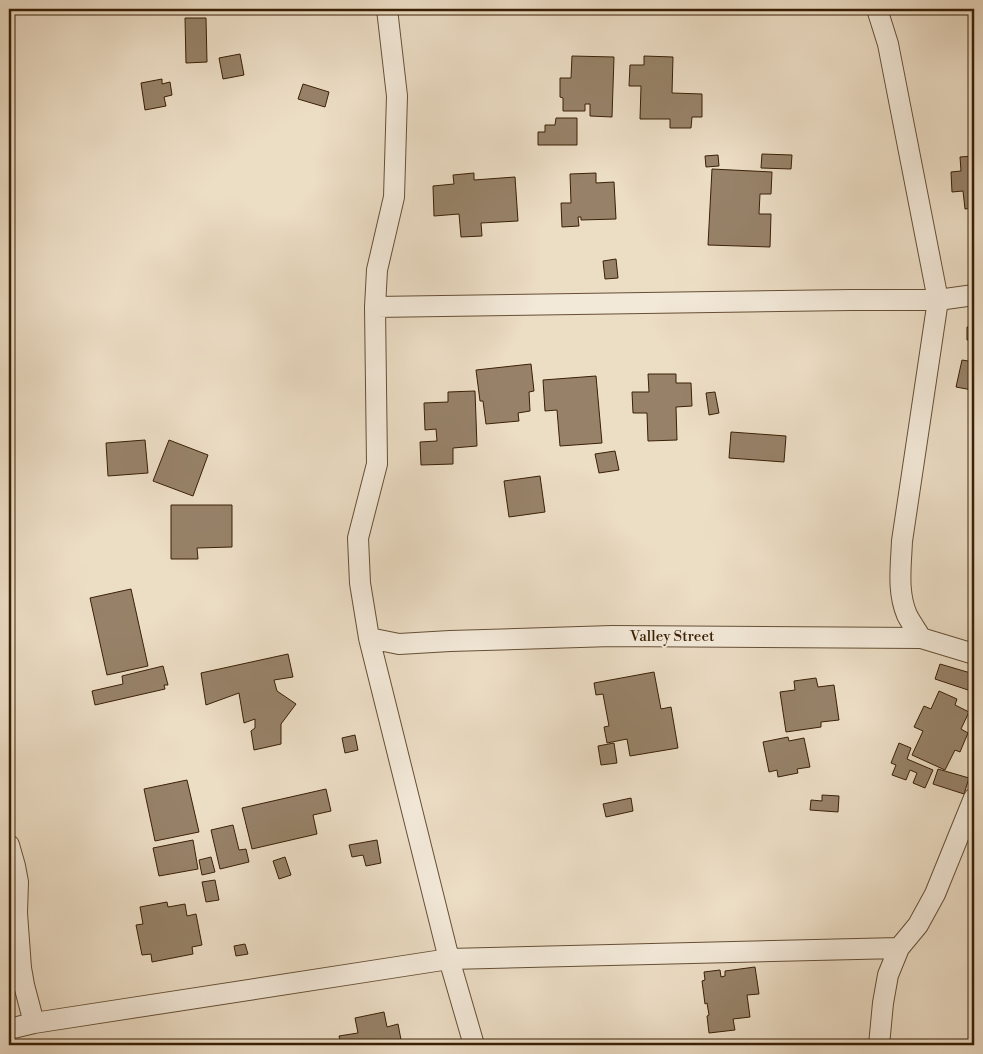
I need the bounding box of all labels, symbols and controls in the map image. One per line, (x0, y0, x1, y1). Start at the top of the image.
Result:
street label: Valley Street (629, 627, 715, 646)

